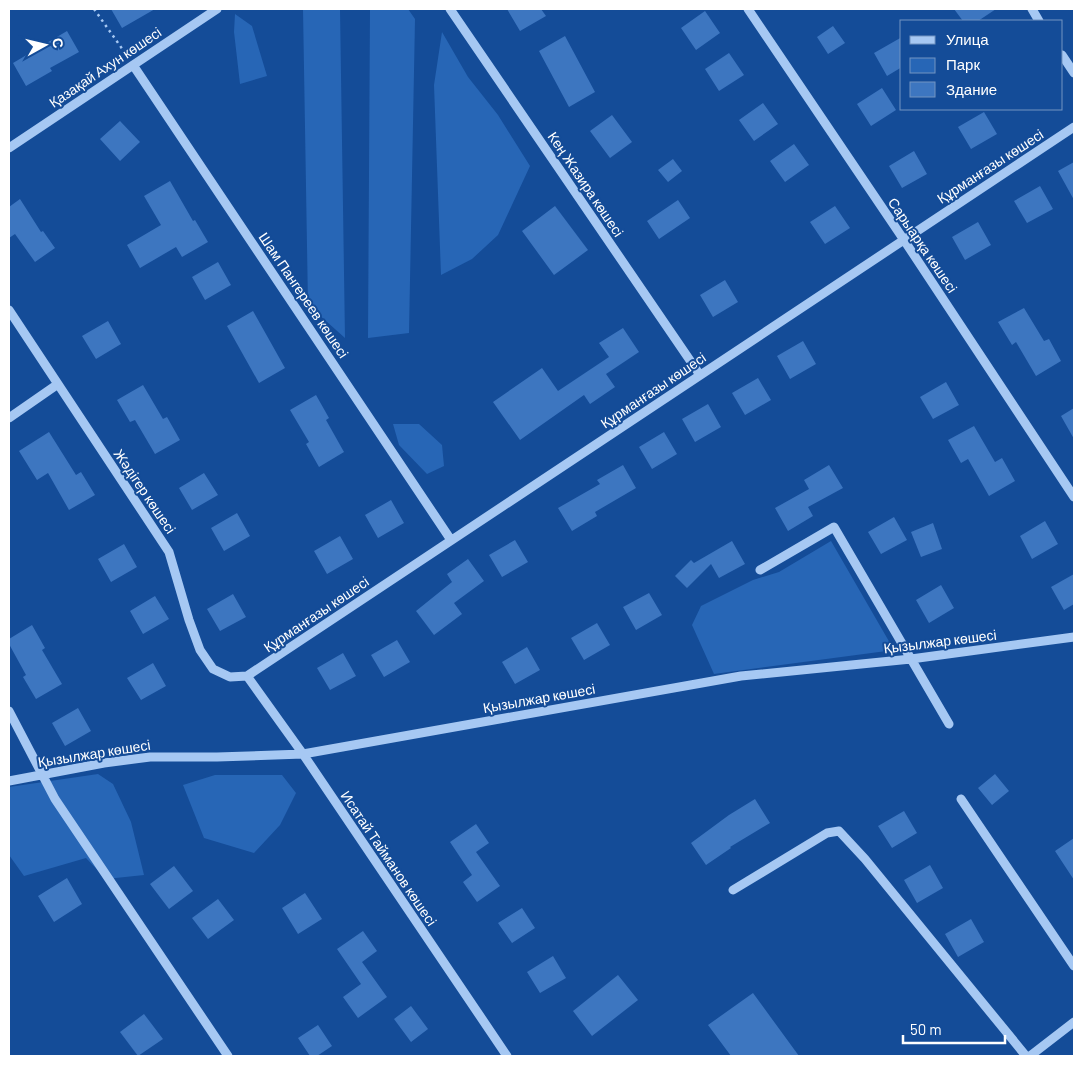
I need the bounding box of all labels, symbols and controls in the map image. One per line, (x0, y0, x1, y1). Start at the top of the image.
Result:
north arrow (20, 20, 70, 70)
legend (900, 20, 1063, 110)
street label: Қазақай Ахун көшесі (46, 23, 164, 111)
text: Улица (946, 30, 989, 48)
text: С (49, 37, 67, 49)
text: Парк (946, 55, 980, 73)
text: Здание (946, 80, 997, 98)
street label: Құрманғазы көшесі (934, 125, 1046, 207)
street label: Кең Жазира көшесі (545, 128, 627, 240)
street label: Сарыарқа көшесі (885, 194, 961, 296)
street label: Шам Пангереев көшесі (256, 229, 352, 361)
street label: Құрманғазы көшесі (597, 349, 709, 431)
street label: Жәдігер көшесі (110, 446, 180, 536)
street label: Құрманғазы көшесі (260, 573, 372, 655)
street label: Қызылжар көшесі (883, 626, 997, 656)
street label: Қызылжар көшесі (482, 680, 596, 716)
street label: Қызылжар көшесі (37, 736, 151, 770)
street label: Исатай Тайманов көшесі (338, 787, 440, 929)
scale bar (903, 1012, 1006, 1044)
text: 50 m (910, 1020, 942, 1038)

